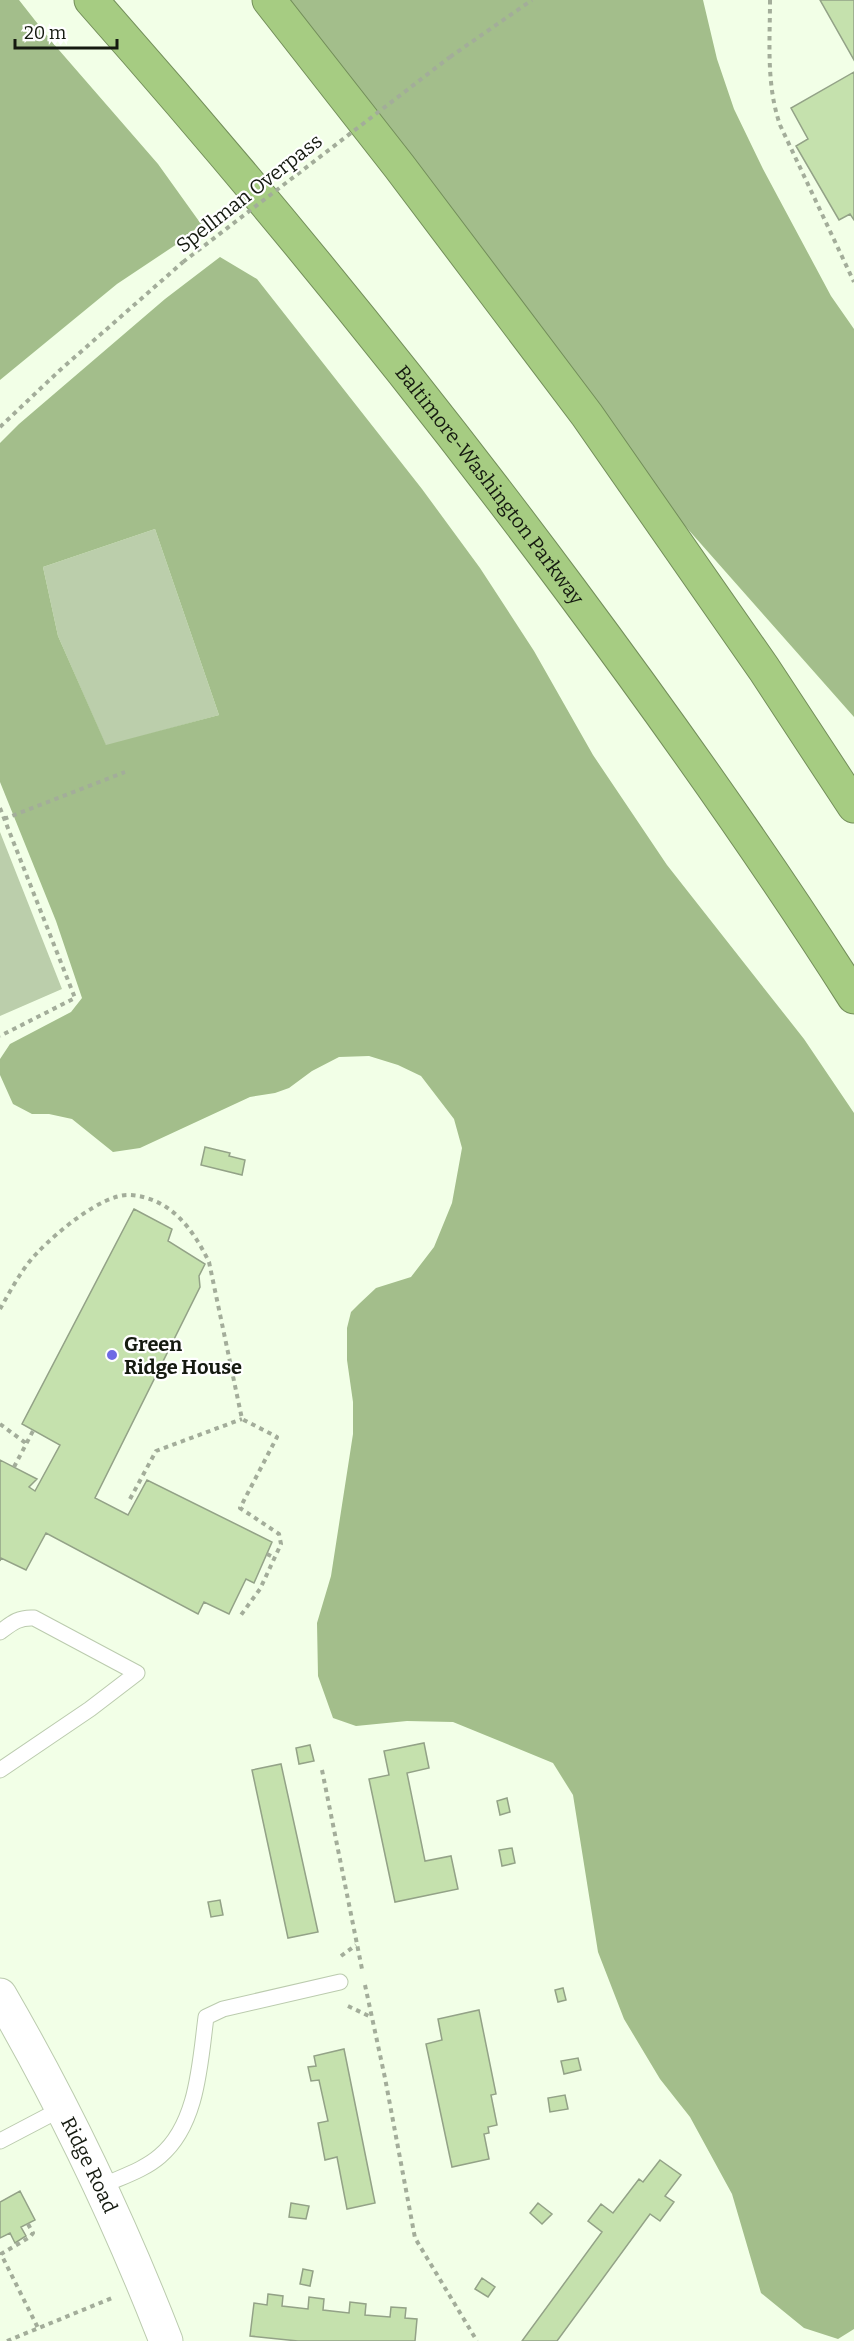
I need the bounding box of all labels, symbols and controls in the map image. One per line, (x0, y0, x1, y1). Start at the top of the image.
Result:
scale bar (15, 12, 117, 50)
text: 20 m (24, 22, 66, 44)
street label: Spellman Overpass (171, 129, 327, 257)
street label: Baltimore-Washington Parkway (390, 360, 589, 610)
place label: Green Ridge House (124, 1332, 242, 1379)
marker: Green Ridge House (105, 1348, 119, 1362)
street label: Ridge Road (56, 2113, 123, 2217)

